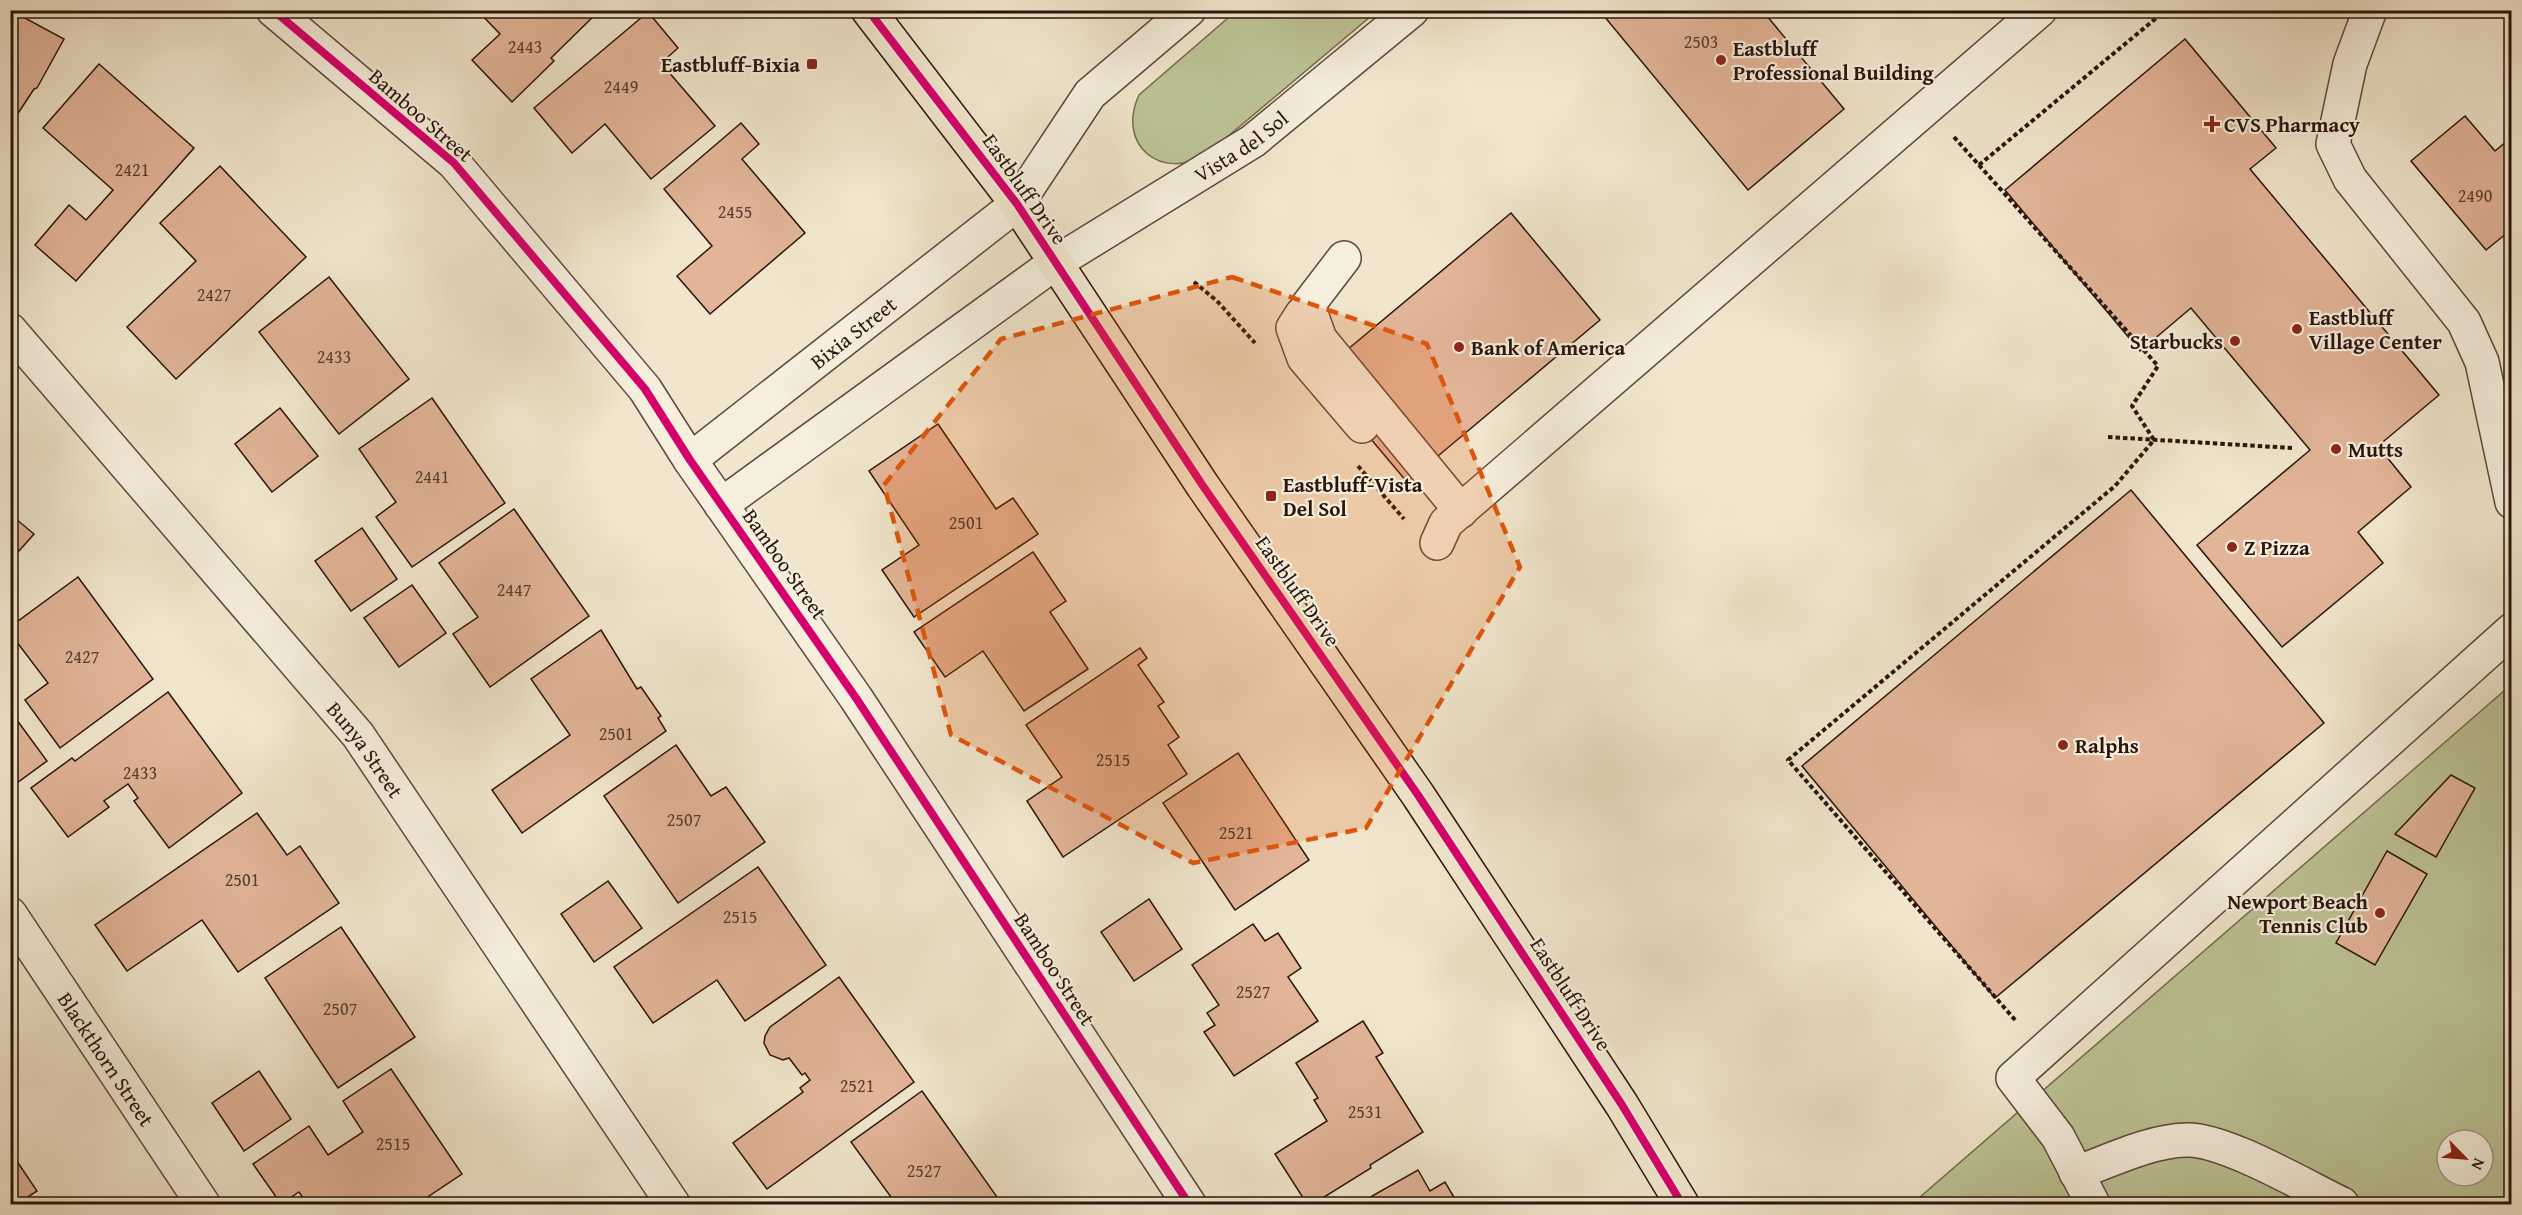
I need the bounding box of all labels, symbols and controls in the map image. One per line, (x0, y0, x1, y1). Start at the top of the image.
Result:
house number: 2503 (1684, 28, 1718, 55)
house number: 2443 (508, 33, 542, 60)
place label: Eastbluff Professional Building (1733, 33, 1934, 88)
place label: Eastbluff-Bixia (661, 49, 800, 80)
marker: Eastbluff Professional Building (1714, 53, 1728, 67)
marker: Eastbluff-Bixia (805, 57, 819, 71)
street label: Bamboo Street (362, 61, 480, 169)
house number: 2449 (604, 73, 638, 100)
street label: Vista del Sol (1188, 103, 1295, 189)
place label: CVS Pharmacy (2224, 109, 2360, 140)
marker: CVS Pharmacy (2205, 117, 2219, 131)
street label: Eastbluff Drive (975, 127, 1075, 251)
house number: 2421 (115, 156, 149, 183)
house number: 2490 (2458, 182, 2493, 209)
house number: 2455 (718, 198, 752, 225)
house number: 2427 (197, 281, 231, 308)
street label: Bixia Street (803, 288, 903, 376)
place label: Eastbluff Village Center (2309, 302, 2442, 357)
marker: Eastbluff Village Center (2290, 322, 2304, 336)
place label: Starbucks (2130, 326, 2223, 357)
place label: Bank of America (1471, 332, 1625, 363)
marker: Starbucks (2228, 334, 2242, 348)
marker: Bank of America (1452, 340, 1466, 354)
house number: 2433 (317, 343, 351, 370)
place label: Mutts (2348, 434, 2403, 465)
marker: Mutts (2329, 442, 2343, 456)
house number: 2441 (415, 463, 449, 490)
place label: Eastbluff-Vista Del Sol (1283, 469, 1423, 524)
marker: Eastbluff-Vista Del Sol (1264, 489, 1278, 503)
street label: Bamboo Street (735, 502, 835, 626)
house number: 2501 (949, 509, 983, 536)
street label: Eastbluff Drive (1248, 529, 1348, 653)
place label: Z Pizza (2244, 532, 2310, 563)
marker: Z Pizza (2225, 540, 2239, 554)
house number: 2447 (497, 576, 531, 603)
house number: 2427 (65, 643, 99, 670)
street label: Bunya Street (320, 694, 412, 804)
house number: 2501 (599, 720, 633, 747)
place label: Ralphs (2075, 730, 2139, 761)
marker: Ralphs (2056, 738, 2070, 752)
house number: 2515 (1096, 746, 1130, 773)
house number: 2433 (123, 759, 157, 786)
house number: 2507 (667, 806, 701, 833)
house number: 2521 (1219, 819, 1253, 846)
house number: 2501 (225, 866, 259, 893)
place label: Newport Beach Tennis Club (2227, 886, 2369, 941)
house number: 2515 (723, 903, 757, 930)
street label: Bamboo Street (1007, 906, 1103, 1032)
marker: Newport Beach Tennis Club (2373, 906, 2387, 920)
street label: Eastbluff Drive (1523, 931, 1619, 1057)
house number: 2527 (1236, 978, 1270, 1005)
street label: Blackthorn Street (50, 985, 163, 1133)
house number: 2507 (323, 995, 357, 1022)
house number: 2521 (840, 1072, 874, 1099)
house number: 2531 (1348, 1098, 1382, 1125)
north arrow (2435, 1128, 2495, 1188)
house number: 2515 (376, 1130, 410, 1157)
text: N (2465, 1154, 2492, 1175)
house number: 2527 (907, 1157, 941, 1184)

